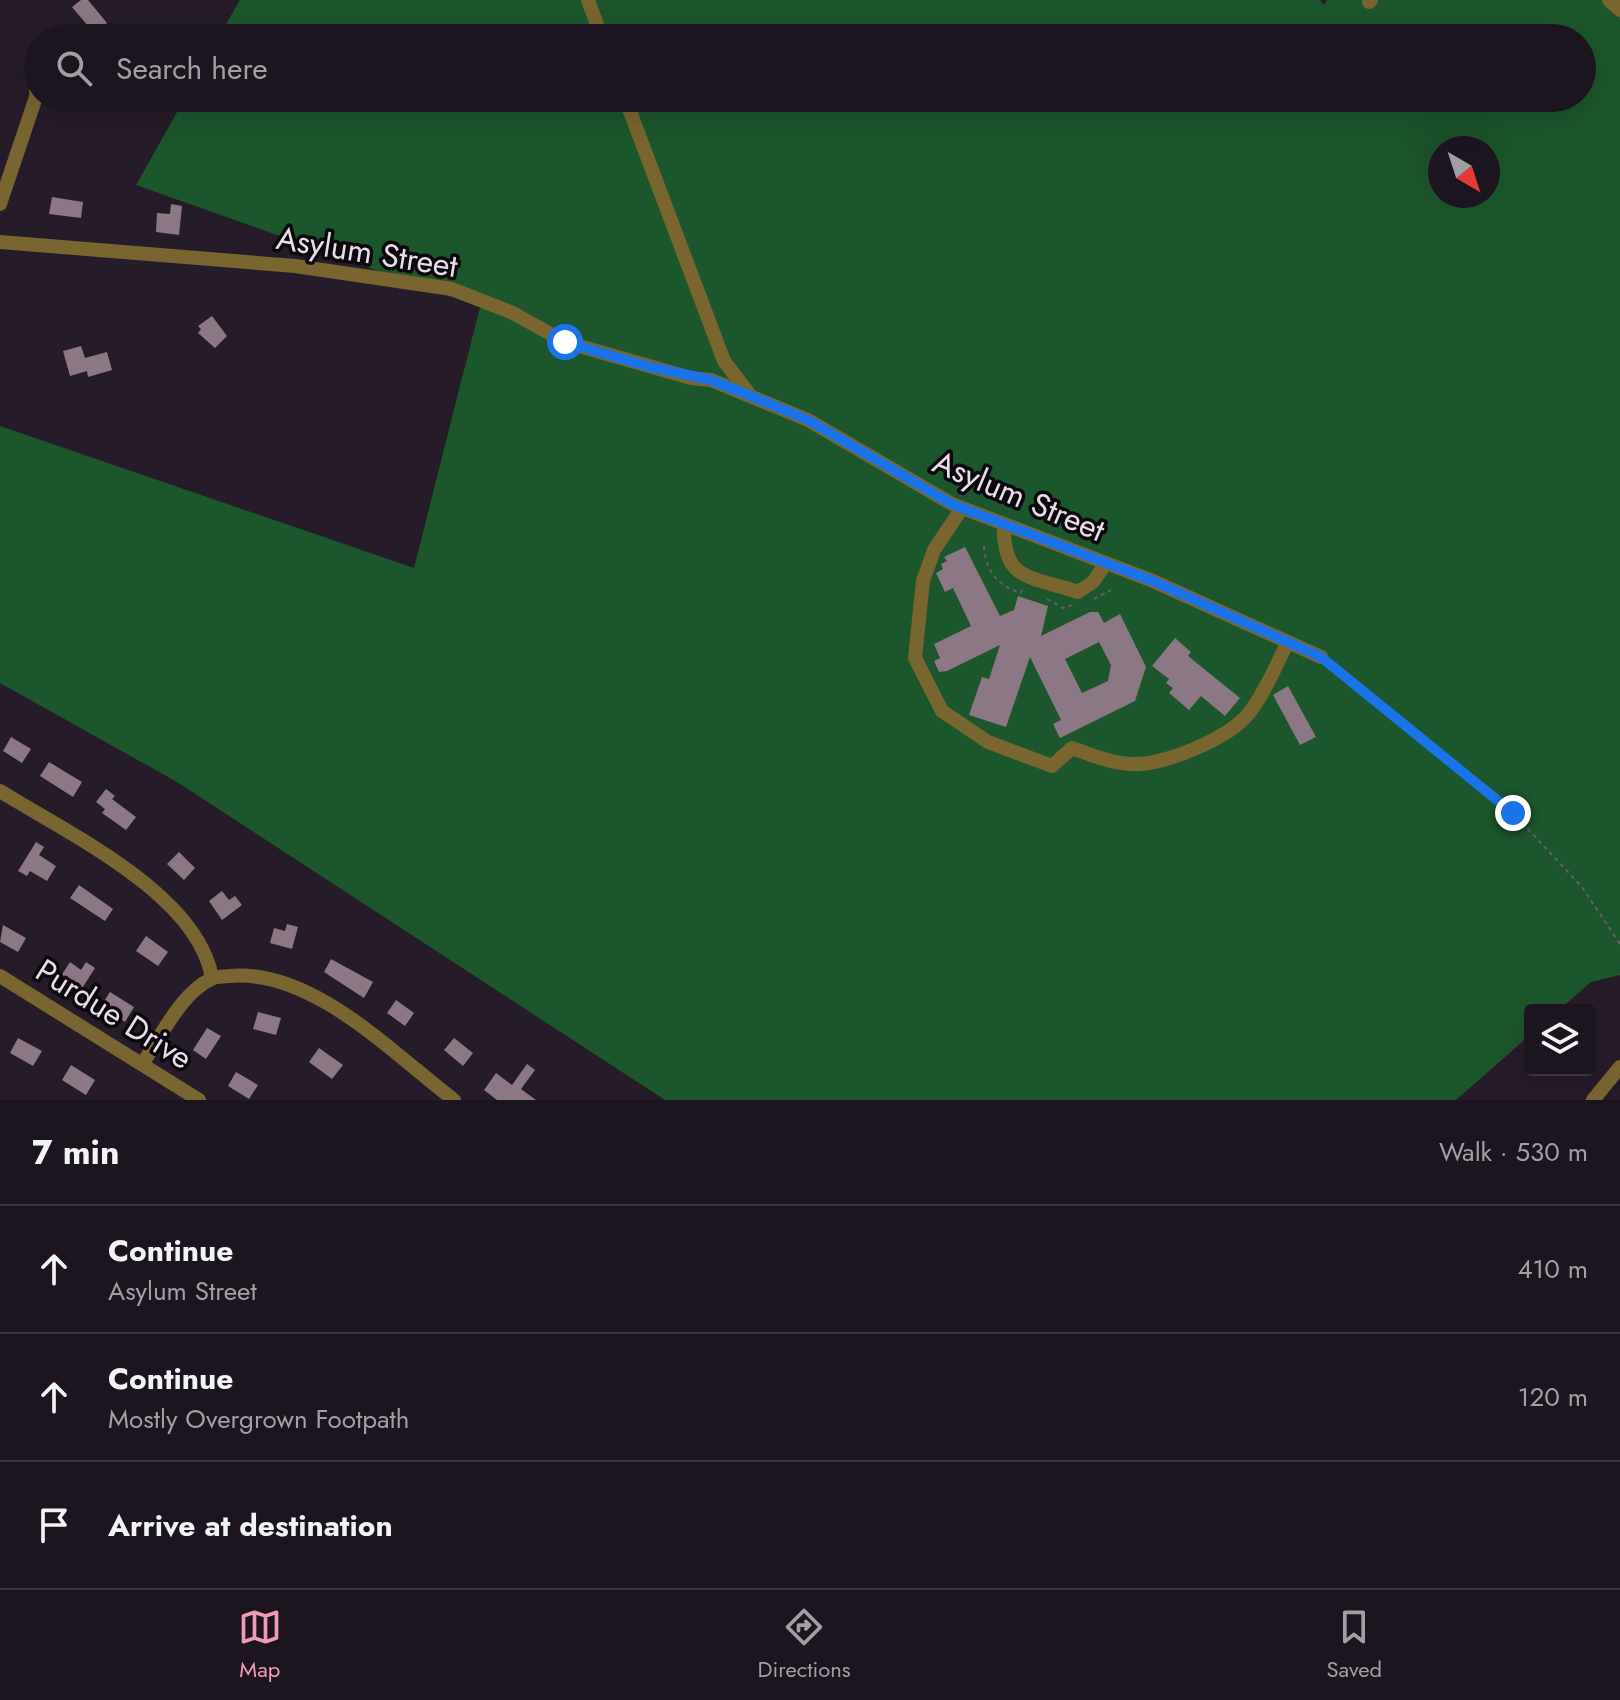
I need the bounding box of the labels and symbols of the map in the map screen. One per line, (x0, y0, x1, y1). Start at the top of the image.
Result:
north arrow (1428, 136, 1500, 208)
street label: Asylum Street (273, 215, 461, 289)
route start (547, 324, 583, 360)
street label: Asylum Street (926, 439, 1113, 553)
route end (1495, 795, 1531, 831)
street label: Purdue Drive (27, 948, 201, 1080)

